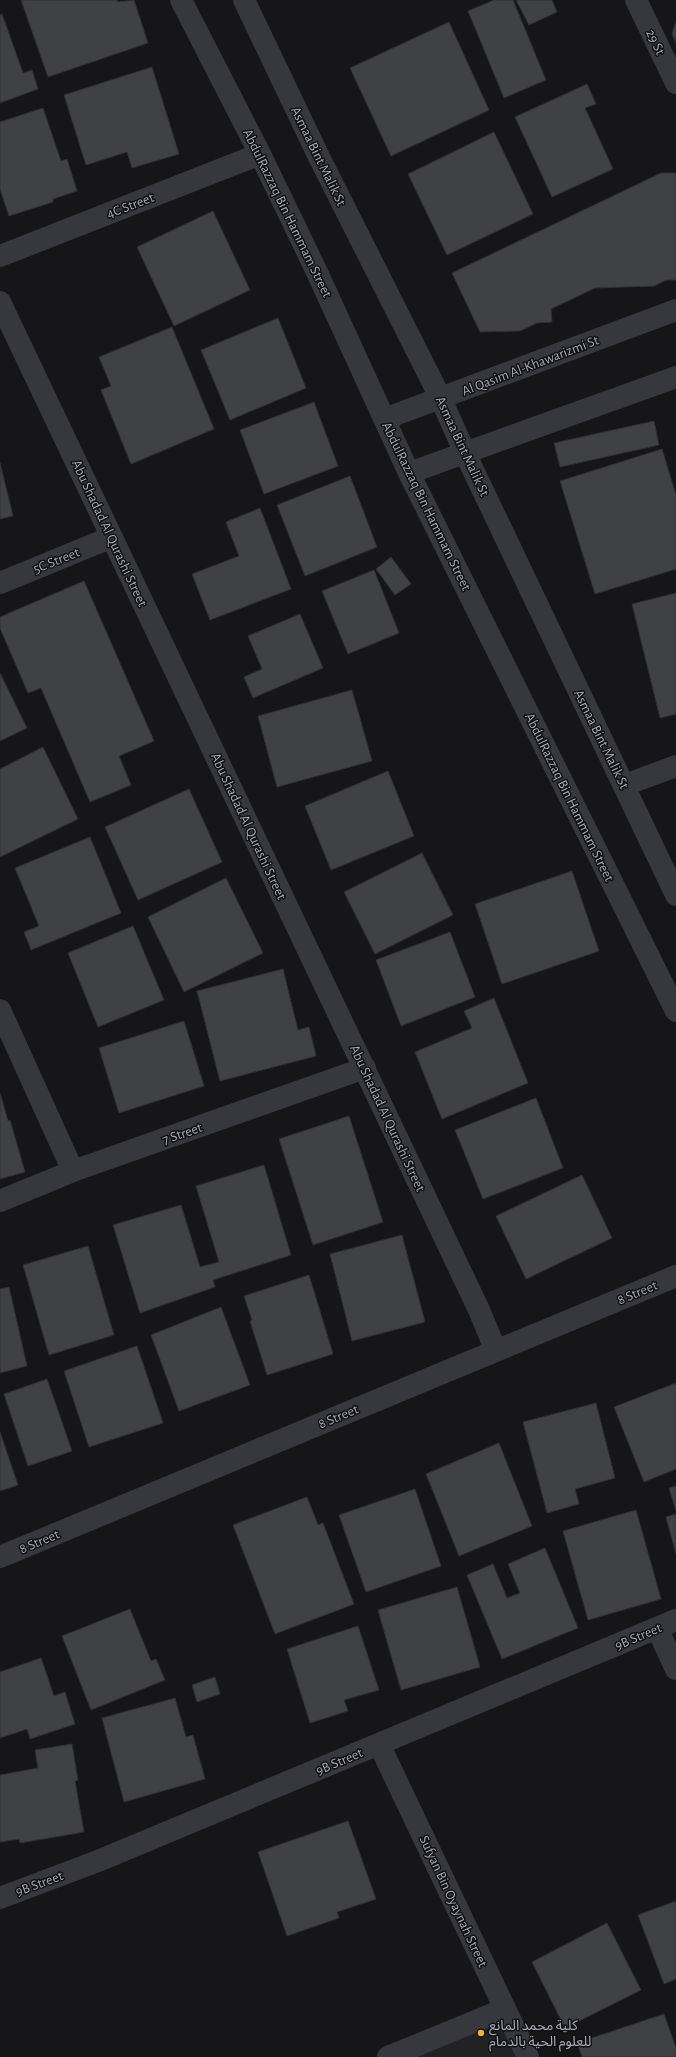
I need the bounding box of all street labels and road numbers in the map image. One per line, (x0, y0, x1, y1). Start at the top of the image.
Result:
street label: 29 St (643, 28, 667, 58)
street label: Asmaa Bint Malik St (288, 105, 348, 209)
street label: AbdulRazzaq Bin Hammam Street (240, 127, 334, 300)
street label: 4C Street (105, 190, 156, 221)
street label: Al Qasim Al-Khawarizmi St (460, 333, 601, 398)
street label: Asmaa Bint Malik St (433, 394, 492, 499)
street label: AbdulRazzaq Bin Hammam Street (379, 420, 473, 593)
street label: Abu Shadad Al Qurashi Street (69, 458, 149, 609)
street label: 5C Street (31, 545, 82, 576)
street label: Asmaa Bint Malik St (571, 688, 631, 792)
street label: AbdulRazzaq Bin Hammam Street (522, 711, 616, 884)
street label: Abu Shadad Al Qurashi Street (208, 751, 288, 902)
street label: Abu Shadad Al Qurashi Street (347, 1043, 427, 1194)
street label: 7 Street (161, 1120, 205, 1147)
street label: 8 Street (615, 1278, 660, 1308)
street label: 8 Street (316, 1402, 361, 1432)
street label: 8 Street (17, 1527, 62, 1557)
street label: 9B Street (613, 1621, 664, 1653)
street label: 9B Street (314, 1746, 365, 1778)
street label: Sufyan Bin Oyaynah Street (416, 1834, 490, 1970)
street label: 9B Street (14, 1869, 65, 1899)

